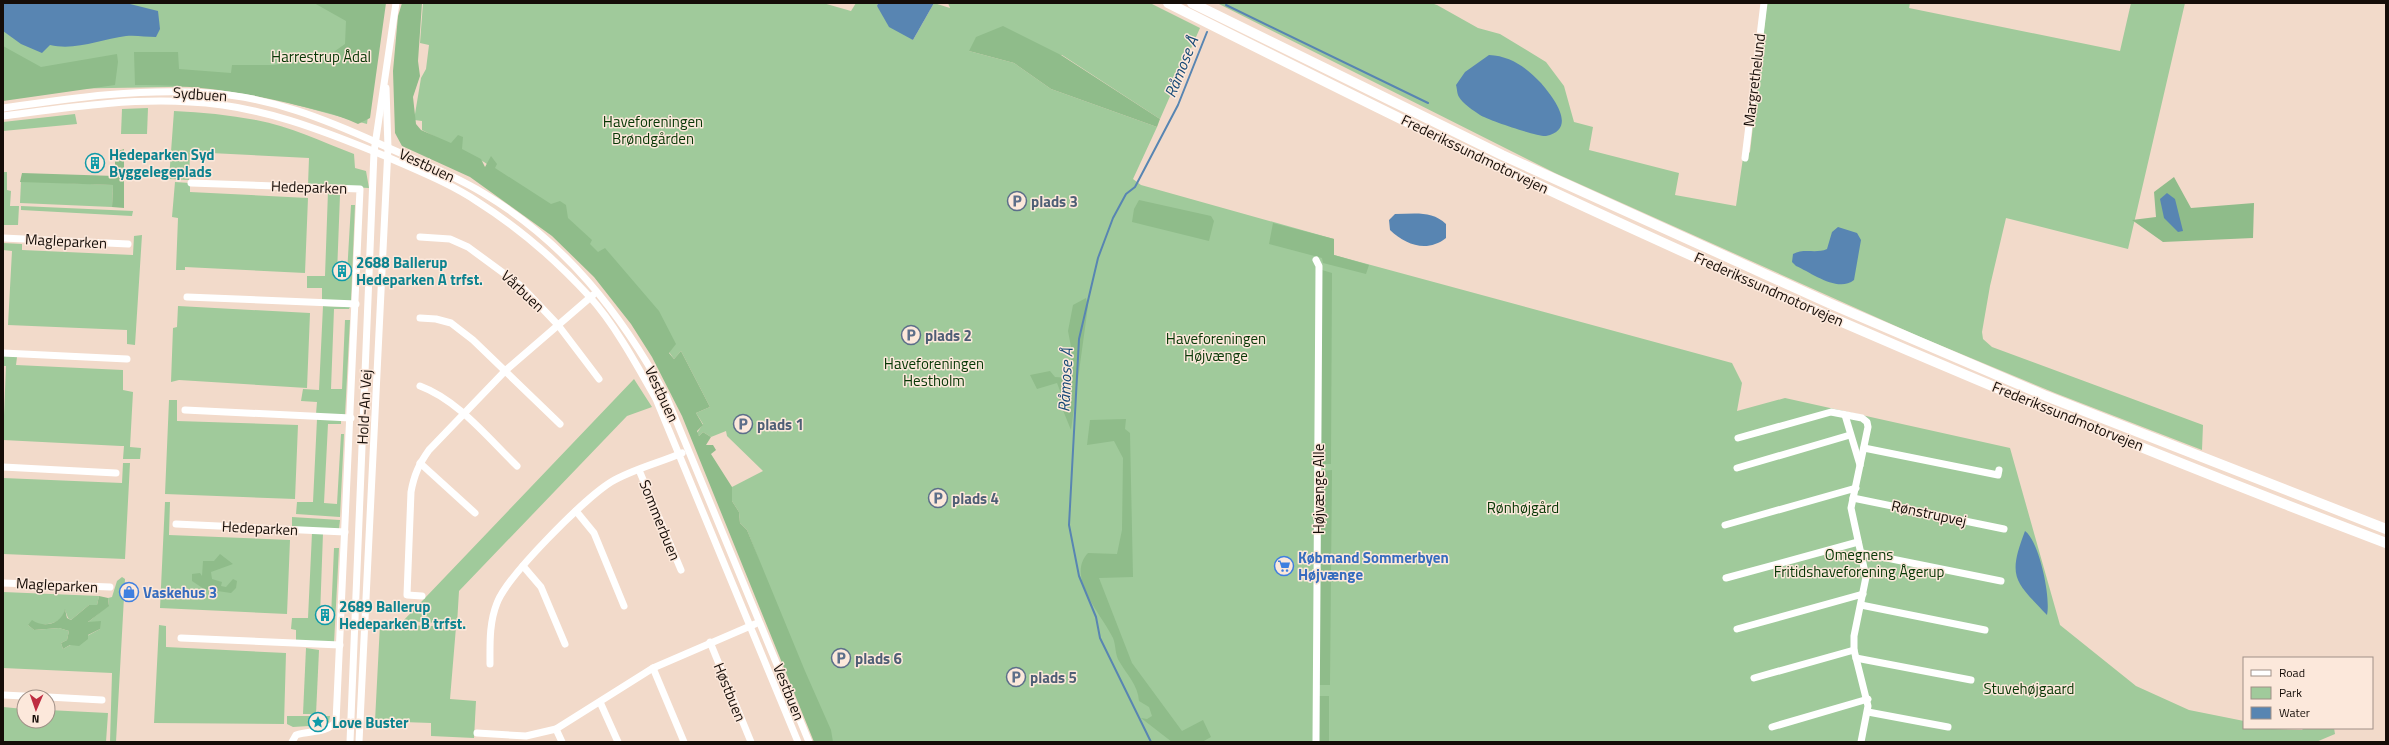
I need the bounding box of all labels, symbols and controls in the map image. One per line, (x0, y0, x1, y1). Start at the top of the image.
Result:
water label: Råmose Å (1158, 32, 1205, 101)
street label: Margrethelund (1737, 32, 1771, 128)
park label: Harrestrup Ådal (271, 45, 371, 68)
street label: Sydbuen (172, 81, 228, 107)
street label: Frederikssundmotorvejen (1397, 108, 1553, 200)
park label: Haveforeningen Brøndgården (603, 110, 703, 150)
street label: Vestbuen (395, 142, 459, 188)
place label: Hedeparken Syd Byggelegeplads (109, 143, 215, 183)
building icon: Hedeparken Syd Byggelegeplads (84, 152, 106, 174)
street label: Hedeparken (270, 174, 348, 200)
parking icon: plads 3 (1006, 190, 1028, 212)
place label: plads 3 (1031, 190, 1078, 213)
street label: Magleparken (24, 227, 108, 255)
street label: Frederikssundmotorvejen (1690, 246, 1848, 332)
place label: 2688 Ballerup Hedeparken A trfst. (356, 251, 483, 291)
building icon: 2688 Ballerup Hedeparken A trfst. (331, 260, 353, 282)
street label: Vårbuen (496, 265, 550, 317)
parking icon: plads 2 (900, 324, 922, 346)
place label: plads 2 (925, 324, 972, 347)
park label: Haveforeningen Højvænge (1166, 327, 1266, 367)
water label: Råmose Å (1051, 346, 1079, 413)
park label: Haveforeningen Hestholm (884, 352, 984, 392)
street label: Vestbuen (639, 362, 685, 426)
street label: Hold-An Vej (351, 369, 377, 445)
street label: Frederikssundmotorvejen (1989, 375, 2147, 457)
parking icon: plads 1 (732, 413, 754, 435)
place label: plads 1 (757, 413, 804, 436)
street label: Højvænge Alle (1307, 444, 1330, 534)
street label: Sommerbuen (633, 476, 687, 564)
parking icon: plads 4 (927, 487, 949, 509)
place label: plads 4 (952, 487, 999, 510)
street label: Rønstrupvej (1889, 494, 1969, 532)
park label: Rønhøjgård (1487, 496, 1559, 519)
street label: Hedeparken (221, 515, 299, 541)
park label: Omegnens Fritidshaveforening Ågerup (1774, 543, 1944, 583)
place label: Købmand Sommerbyen Højvænge (1298, 546, 1449, 586)
supermarket icon: Købmand Sommerbyen Højvænge (1273, 555, 1295, 577)
street label: Magleparken (15, 571, 99, 599)
shop icon: Vaskehus 3 (118, 581, 140, 603)
place label: Vaskehus 3 (143, 581, 217, 604)
place label: 2689 Ballerup Hedeparken B trfst. (339, 595, 466, 635)
building icon: 2689 Ballerup Hedeparken B trfst. (314, 604, 336, 626)
parking icon: plads 6 (830, 647, 852, 669)
place label: plads 6 (855, 647, 902, 670)
legend (2243, 657, 2373, 729)
street label: Høstbuen (708, 659, 752, 725)
street label: Vestbuen (767, 660, 811, 724)
text: Road (2279, 663, 2305, 682)
parking icon: plads 5 (1005, 666, 1027, 688)
place label: plads 5 (1030, 666, 1077, 689)
park label: Stuvehøjgaard (1984, 677, 2074, 700)
text: Park (2279, 683, 2302, 702)
north arrow (16, 689, 56, 729)
text: Water (2279, 703, 2310, 722)
text: N (32, 711, 40, 727)
place icon: Love Buster (307, 711, 329, 733)
place label: Love Buster (332, 711, 409, 734)

